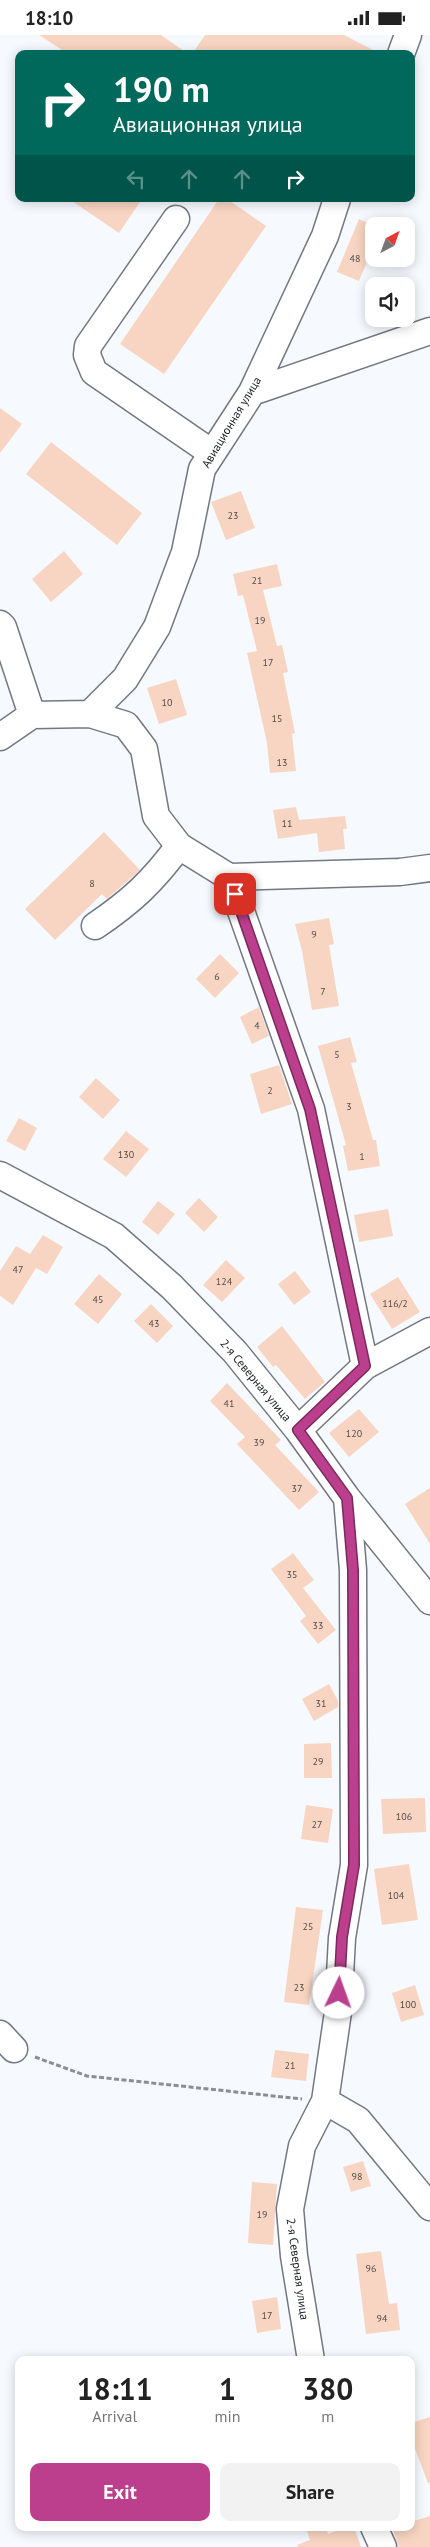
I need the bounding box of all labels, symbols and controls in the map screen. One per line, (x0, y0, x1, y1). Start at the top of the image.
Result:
text: 18:10 (25, 6, 73, 30)
text: 190 m (113, 66, 210, 112)
icon: right (30, 70, 95, 135)
text: Авиационная улица (113, 110, 303, 138)
icon: left (122, 165, 150, 193)
icon: ahead (175, 165, 203, 193)
icon: ahead (228, 165, 256, 193)
icon: right (281, 165, 309, 193)
north arrow (365, 217, 415, 267)
map controls (365, 217, 415, 327)
house number: 48 (350, 252, 360, 265)
button: sound (365, 277, 415, 327)
street label: Авиационная улица (198, 374, 264, 470)
house number: 23 (228, 509, 238, 522)
house number: 21 (252, 574, 262, 587)
house number: 19 (255, 614, 265, 627)
house number: 17 (263, 656, 273, 669)
house number: 10 (162, 696, 173, 709)
house number: 15 (272, 712, 282, 725)
house number: 13 (277, 756, 287, 769)
house number: 11 (282, 817, 292, 830)
pin (214, 873, 256, 915)
house number: 8 (89, 877, 95, 890)
icon: arrive (221, 880, 249, 908)
house number: 9 (311, 928, 317, 941)
house number: 6 (214, 970, 220, 983)
house number: 7 (320, 985, 326, 998)
house number: 4 (254, 1019, 260, 1032)
house number: 5 (334, 1048, 340, 1061)
house number: 2 (267, 1084, 273, 1097)
house number: 3 (346, 1100, 352, 1113)
house number: 130 (118, 1148, 135, 1161)
house number: 1 (359, 1150, 365, 1163)
house number: 47 (13, 1263, 23, 1276)
house number: 124 (216, 1275, 233, 1288)
house number: 45 (93, 1293, 103, 1306)
house number: 116/2 (382, 1297, 408, 1310)
house number: 43 (149, 1317, 159, 1330)
street label: 2-я Северная улица (217, 1336, 295, 1424)
house number: 41 (224, 1397, 234, 1410)
house number: 120 (346, 1427, 363, 1440)
house number: 39 (254, 1436, 264, 1449)
house number: 37 (292, 1482, 302, 1495)
house number: 35 (287, 1568, 297, 1581)
house number: 33 (313, 1619, 323, 1632)
house number: 31 (316, 1697, 326, 1710)
house number: 29 (313, 1755, 323, 1768)
house number: 106 (396, 1810, 412, 1823)
house number: 27 (312, 1818, 322, 1831)
house number: 104 (388, 1889, 405, 1902)
house number: 25 (303, 1920, 313, 1933)
position arrow (312, 1966, 364, 2018)
house number: 23 (294, 1981, 304, 1994)
house number: 100 (400, 1998, 417, 2011)
house number: 21 (285, 2059, 295, 2072)
house number: 98 (352, 2170, 362, 2183)
house number: 19 (257, 2208, 267, 2221)
street label: 2-я Северная улица (283, 2217, 313, 2321)
house number: 96 (366, 2262, 376, 2275)
house number: 17 (262, 2309, 272, 2322)
house number: 94 (377, 2312, 388, 2325)
text: 18:11 (77, 2369, 153, 2408)
text: 1 (219, 2369, 236, 2408)
text: 380 (302, 2369, 353, 2408)
text: Arrival (92, 2406, 137, 2426)
text: min (215, 2406, 241, 2426)
text: m (321, 2406, 334, 2426)
button: Exit (30, 2463, 210, 2521)
button: Share (220, 2463, 400, 2521)

